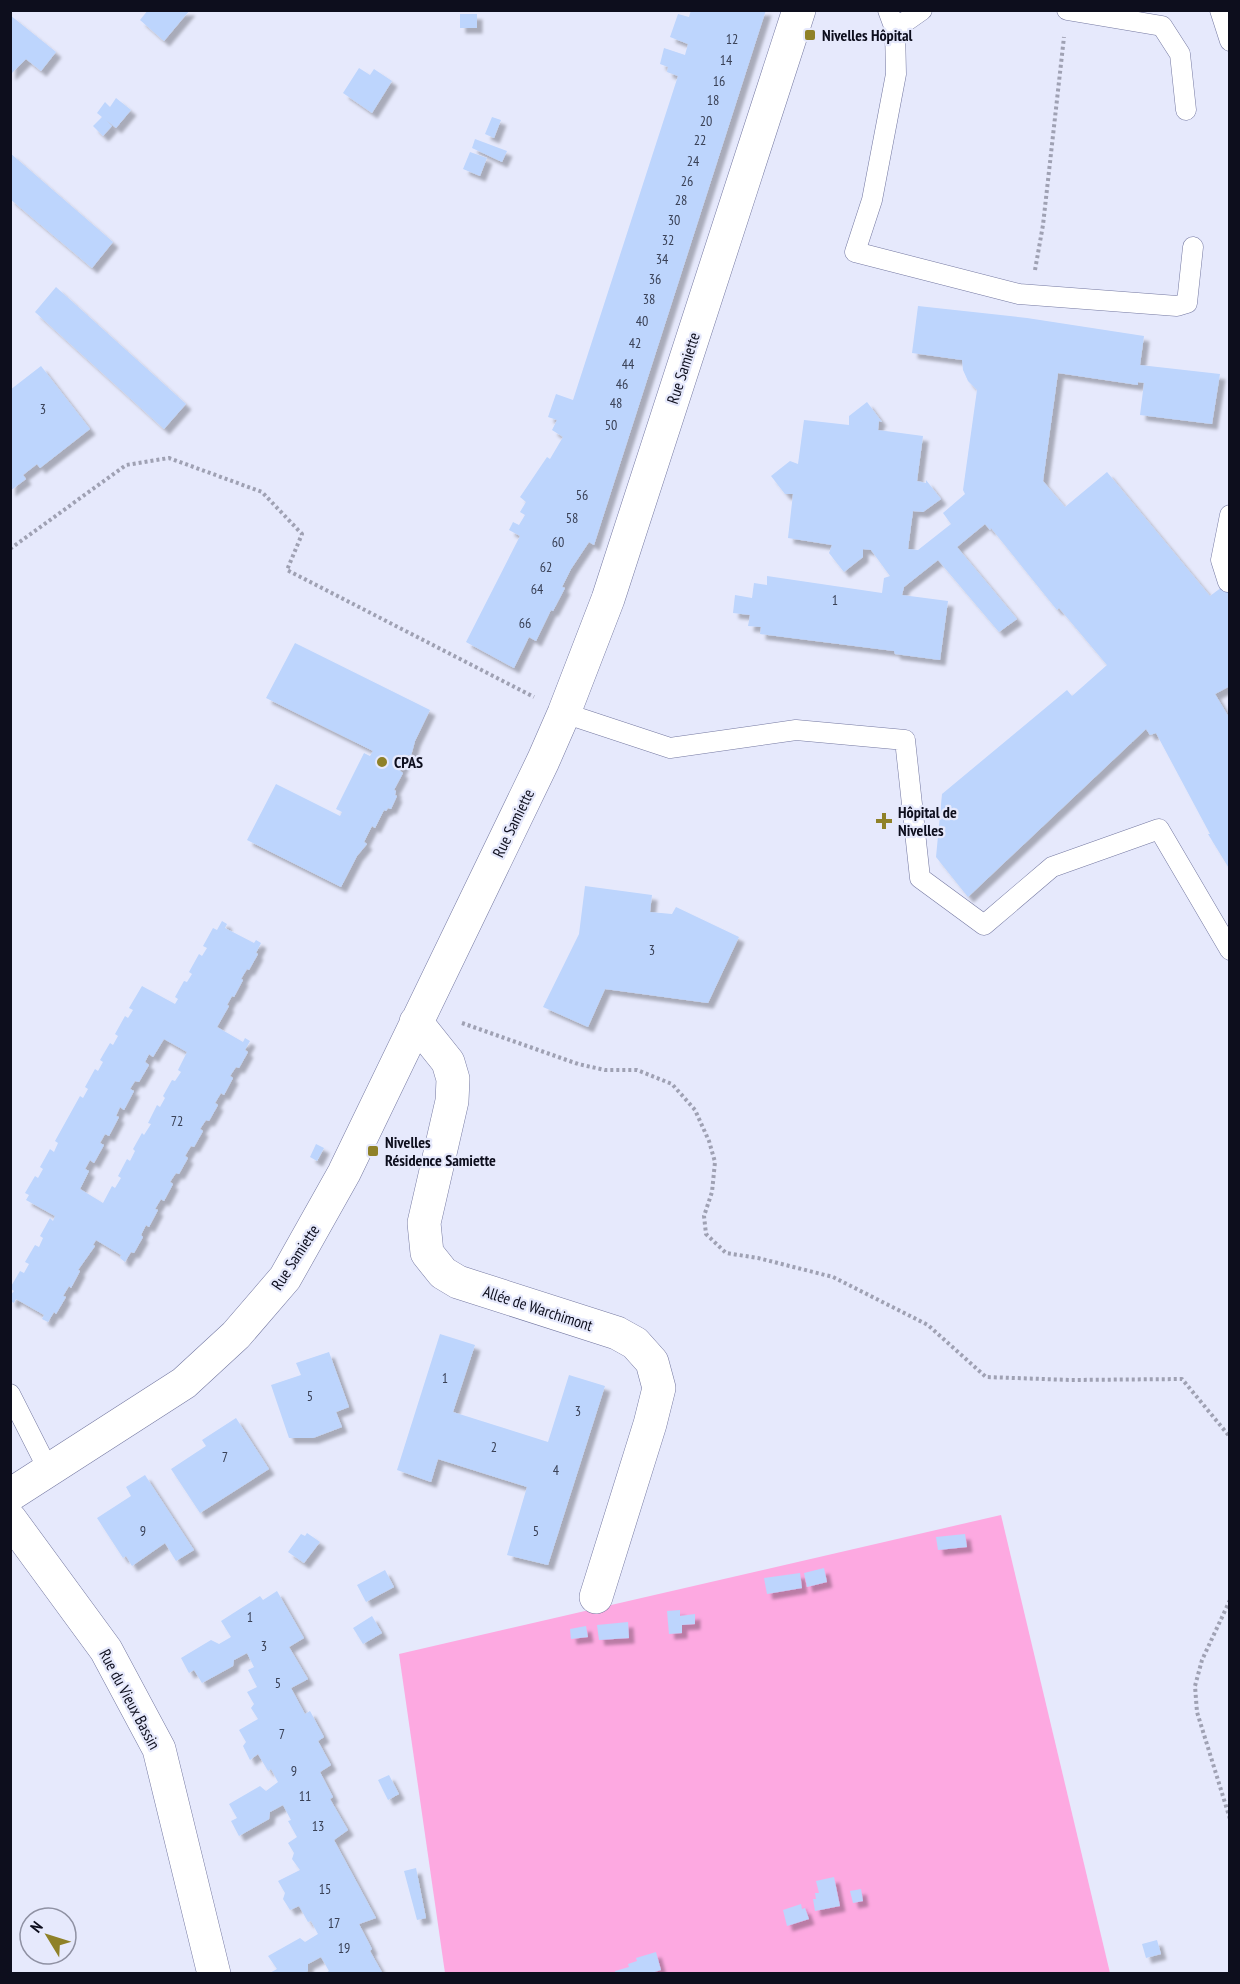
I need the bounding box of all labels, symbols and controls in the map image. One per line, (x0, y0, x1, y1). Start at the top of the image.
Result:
place label: Nivelles Hôpital (822, 25, 913, 45)
marker: Nivelles Hôpital (803, 28, 817, 42)
house number: 12 (726, 30, 738, 48)
house number: 14 (720, 51, 733, 69)
house number: 16 (713, 72, 725, 90)
house number: 18 (707, 91, 719, 109)
house number: 20 (700, 112, 712, 130)
house number: 22 (694, 131, 706, 149)
house number: 24 (687, 152, 700, 170)
house number: 26 (681, 172, 693, 190)
house number: 28 (675, 191, 687, 209)
house number: 30 (668, 211, 680, 229)
house number: 32 (662, 231, 674, 249)
house number: 34 (656, 250, 669, 268)
house number: 36 (649, 270, 661, 288)
house number: 38 (643, 290, 655, 308)
house number: 40 (636, 312, 648, 330)
street label: Rue Samiette (662, 330, 704, 406)
house number: 42 (629, 334, 641, 352)
house number: 44 (622, 355, 635, 373)
house number: 46 (616, 375, 628, 393)
house number: 48 (610, 394, 622, 412)
house number: 3 (40, 400, 46, 418)
house number: 50 (605, 416, 617, 434)
house number: 56 (576, 486, 588, 504)
house number: 58 (566, 509, 578, 527)
house number: 60 (552, 533, 564, 551)
house number: 62 (540, 558, 552, 576)
house number: 64 (531, 580, 544, 598)
house number: 1 (832, 591, 838, 609)
house number: 66 (519, 614, 531, 632)
place label: CPAS (394, 752, 423, 772)
marker: CPAS (375, 755, 389, 769)
street label: Rue Samiette (488, 786, 538, 860)
place label: Hôpital de Nivelles (898, 802, 957, 840)
marker: Hôpital de Nivelles (875, 812, 893, 830)
house number: 3 (649, 941, 655, 959)
house number: 72 (171, 1112, 183, 1130)
place label: Nivelles Résidence Samiette (385, 1132, 496, 1170)
marker: Nivelles Résidence Samiette (366, 1144, 380, 1158)
street label: Rue Samiette (267, 1221, 323, 1293)
street label: Allée de Warchimont (481, 1281, 596, 1335)
house number: 1 (442, 1369, 448, 1387)
house number: 5 (307, 1387, 313, 1405)
house number: 3 (575, 1402, 581, 1420)
house number: 2 (491, 1438, 497, 1456)
house number: 7 (222, 1448, 228, 1466)
house number: 4 (553, 1461, 560, 1479)
house number: 9 (140, 1522, 146, 1540)
house number: 5 (533, 1522, 539, 1540)
house number: 1 (247, 1608, 253, 1626)
house number: 3 (261, 1637, 267, 1655)
street label: Rue du Vieux Bassin (95, 1645, 165, 1753)
house number: 5 (275, 1674, 281, 1692)
house number: 7 (279, 1725, 285, 1743)
house number: 9 (291, 1762, 297, 1780)
house number: 11 (299, 1787, 311, 1805)
house number: 13 (312, 1817, 324, 1835)
house number: 15 (319, 1880, 331, 1898)
north arrow (18, 1906, 78, 1966)
house number: 17 (328, 1914, 340, 1932)
text: N (26, 1917, 47, 1936)
house number: 19 (338, 1939, 350, 1957)

